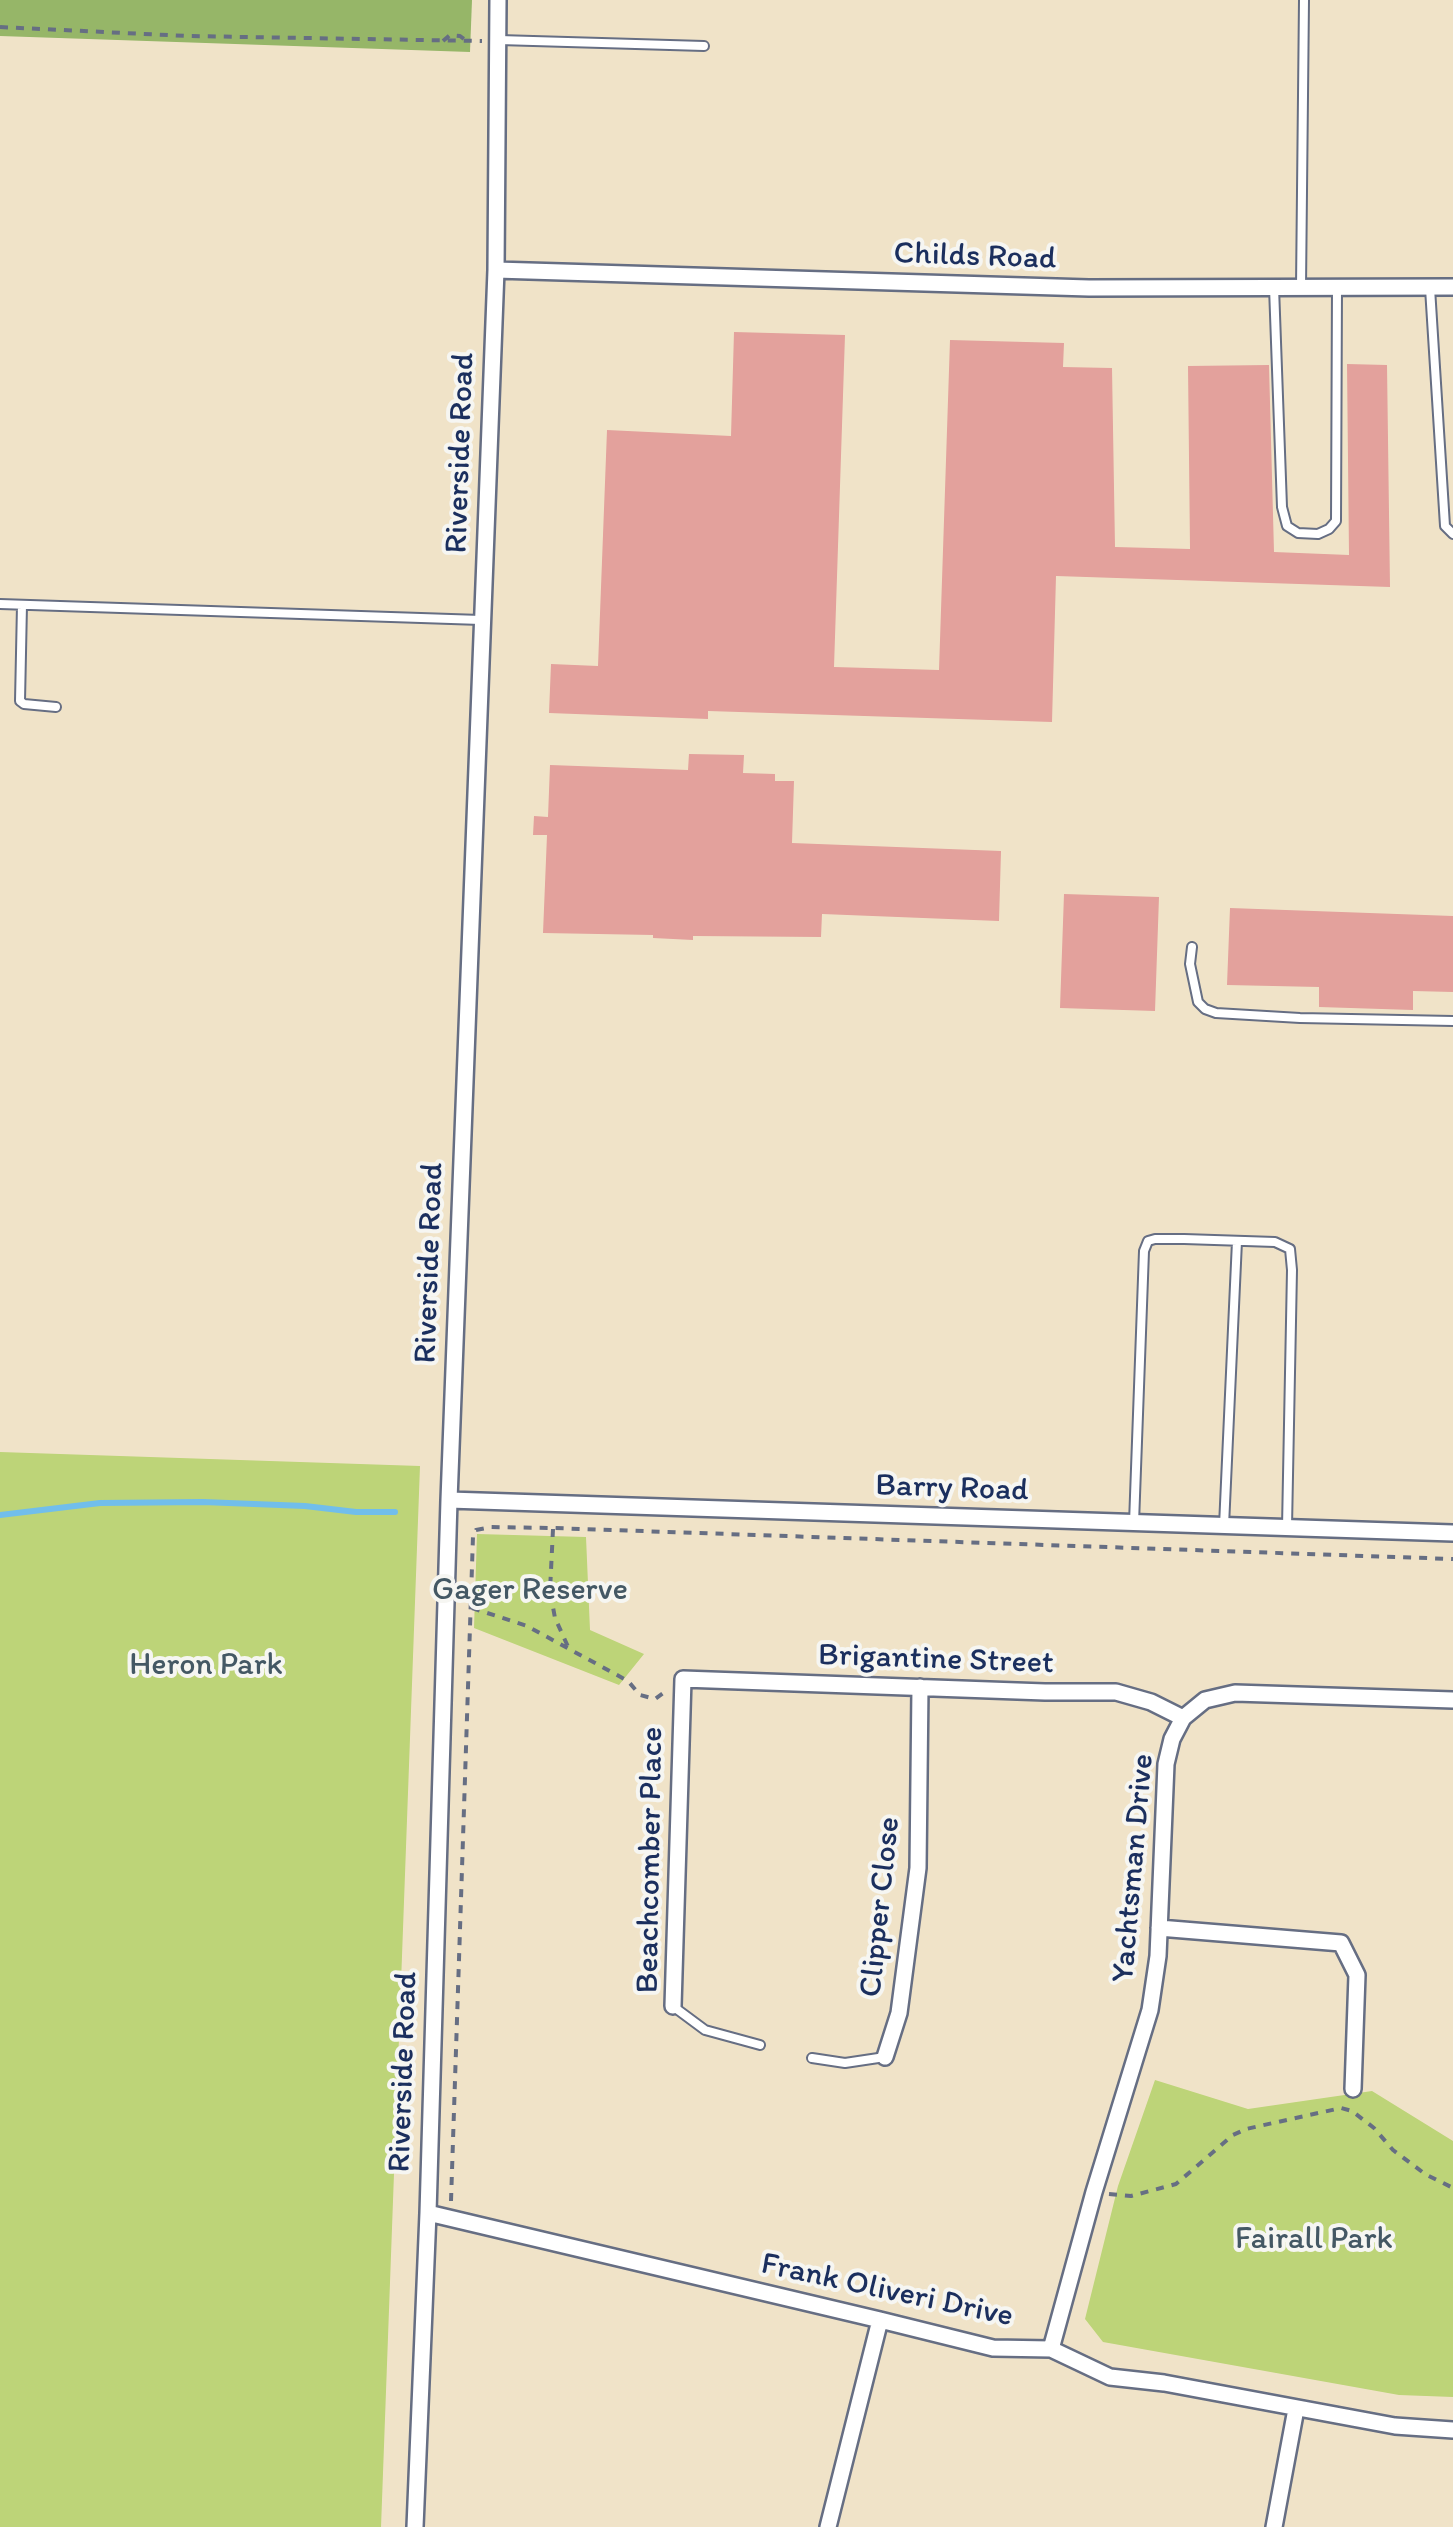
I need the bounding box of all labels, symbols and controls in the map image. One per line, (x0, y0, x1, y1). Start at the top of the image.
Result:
street label: Childs Road (893, 235, 1057, 279)
street label: Riverside Road (438, 352, 484, 554)
street label: Riverside Road (407, 1162, 453, 1364)
street label: Barry Road (875, 1467, 1029, 1511)
park label: Gager Reserve (432, 1572, 628, 1610)
street label: Brigantine Street (817, 1637, 1055, 1683)
park label: Heron Park (129, 1647, 283, 1685)
street label: Beachcomber Place (629, 1726, 673, 1994)
street label: Yachtsman Drive (1105, 1752, 1163, 1984)
street label: Clipper Close (852, 1815, 910, 1999)
street label: Riverside Road (381, 1971, 427, 2173)
park label: Fairall Park (1235, 2221, 1393, 2259)
street label: Frank Oliveri Drive (757, 2246, 1017, 2336)

